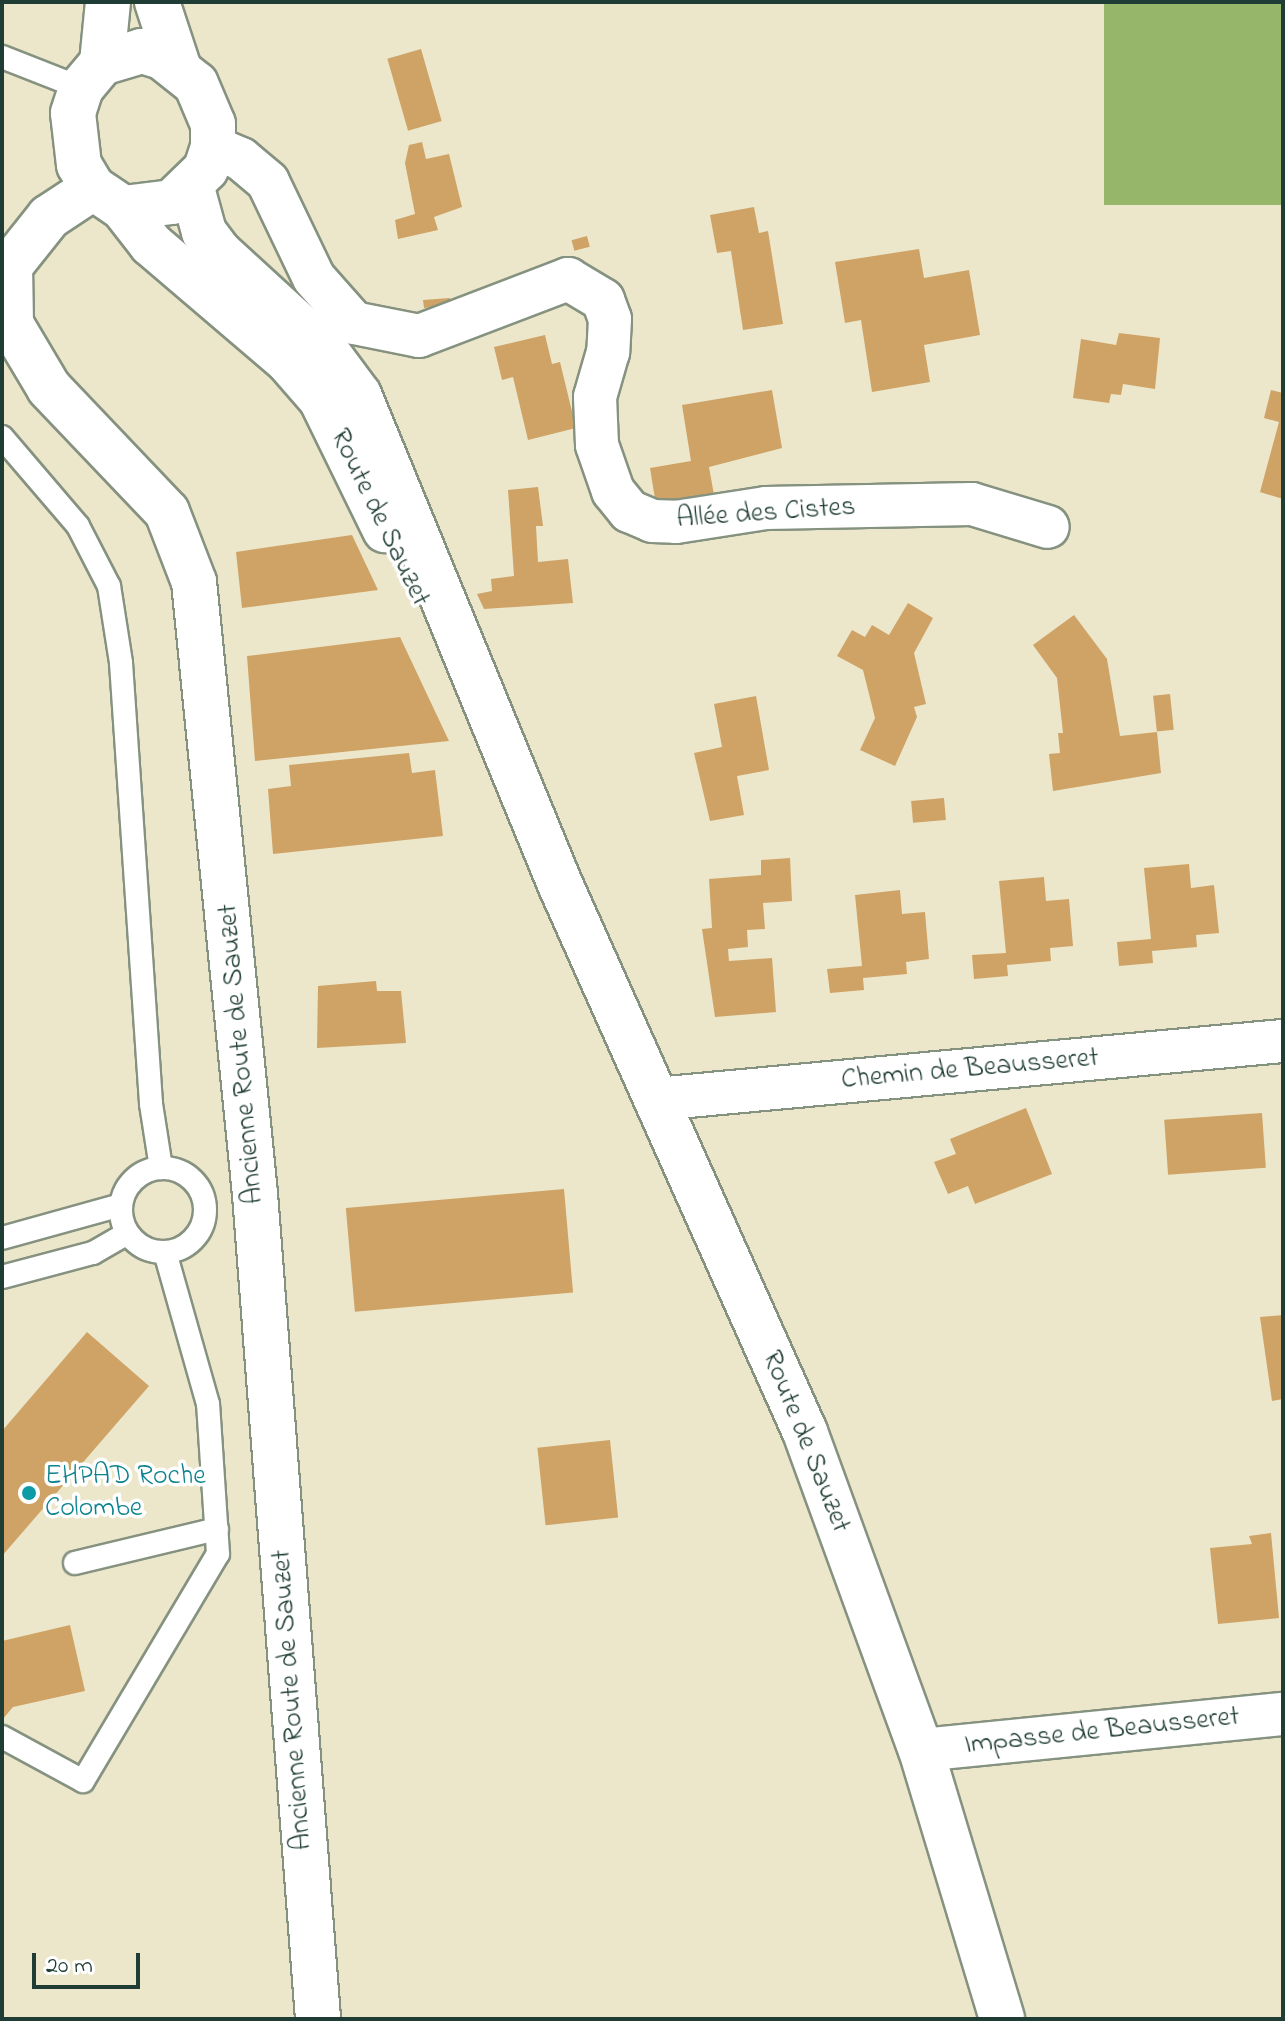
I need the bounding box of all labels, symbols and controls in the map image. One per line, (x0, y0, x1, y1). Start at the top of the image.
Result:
street label: Route de Sauzet (322, 424, 436, 612)
street label: Allée des Cistes (675, 491, 857, 537)
street label: Ancienne Route de Sauzet (212, 903, 272, 1205)
street label: Chemin de Beausseret (840, 1042, 1100, 1098)
street label: Route de Sauzet (753, 1346, 857, 1538)
place label: EHPAD Roche Colombe (45, 1460, 206, 1526)
marker: EHPAD Roche Colombe (20, 1484, 38, 1502)
street label: Ancienne Route de Sauzet (266, 1549, 320, 1851)
street label: Impasse de Beausseret (963, 1701, 1241, 1763)
scale bar (36, 1937, 144, 1987)
text: 20 m (46, 1949, 93, 1984)

